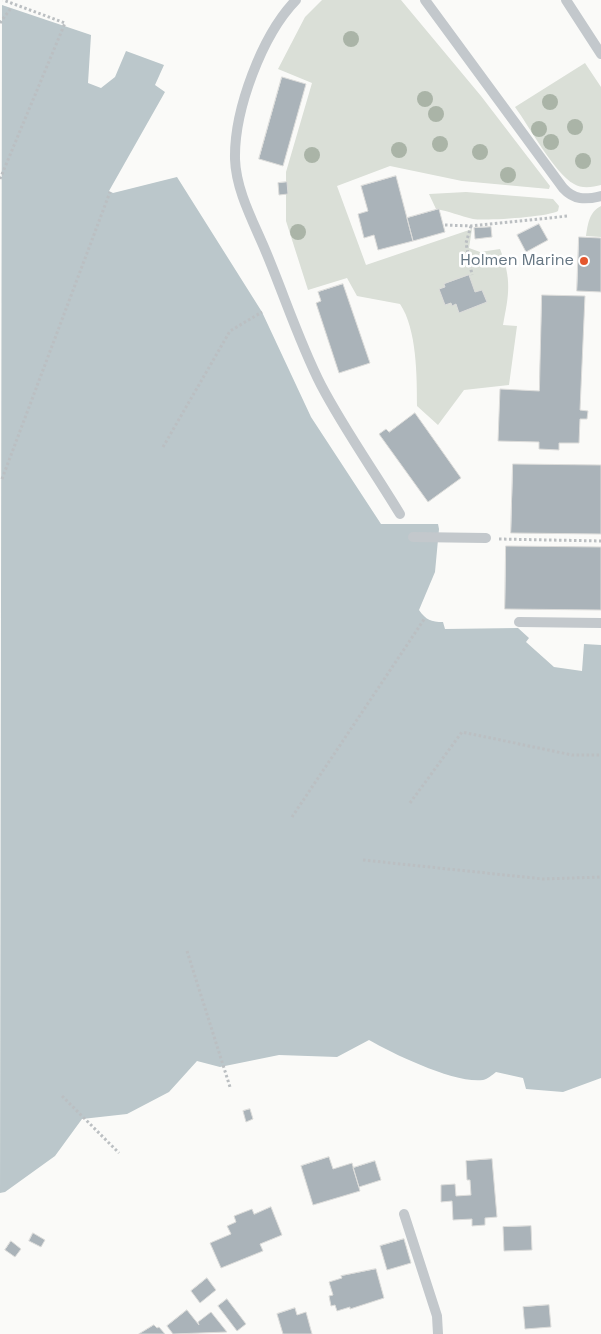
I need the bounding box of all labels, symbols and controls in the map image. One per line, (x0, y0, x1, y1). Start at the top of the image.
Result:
place label: Holmen Marine (460, 251, 574, 271)
marker: Holmen Marine (578, 255, 590, 267)

